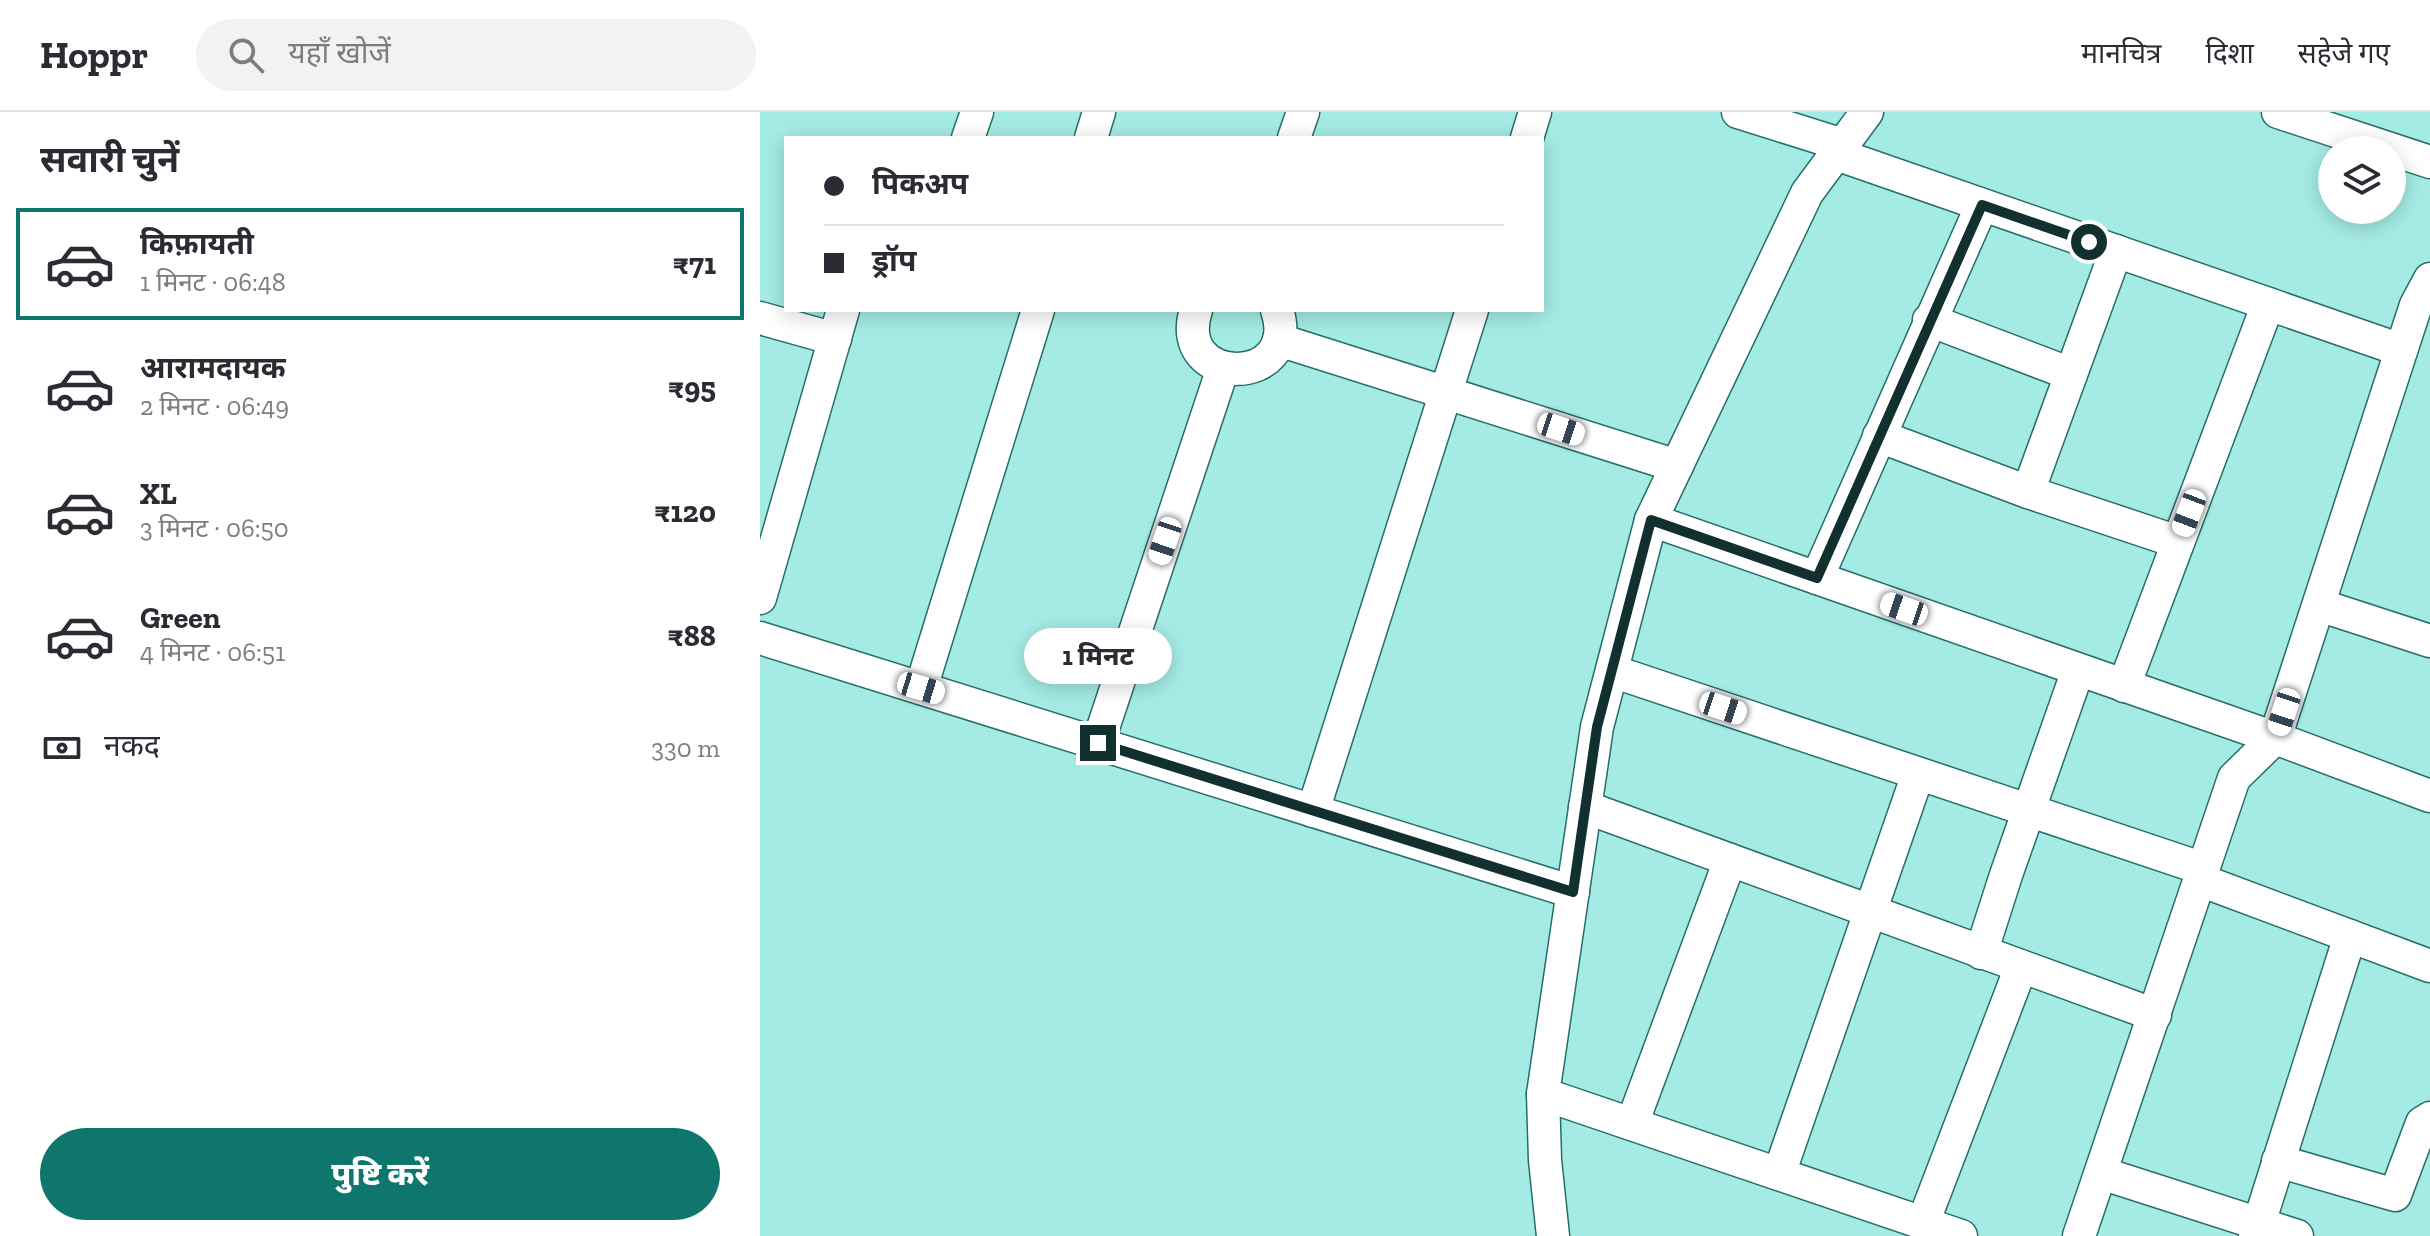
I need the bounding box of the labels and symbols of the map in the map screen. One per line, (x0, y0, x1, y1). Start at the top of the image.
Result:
route start (2071, 224, 2107, 260)
car (1534, 410, 1588, 448)
car (2169, 486, 2209, 540)
car (1146, 514, 1184, 568)
car (1877, 590, 1931, 628)
callout: 1 मिनट (1024, 627, 1172, 683)
car (895, 670, 947, 706)
car (2265, 685, 2303, 739)
car (1696, 689, 1750, 727)
route end (1080, 725, 1116, 761)

